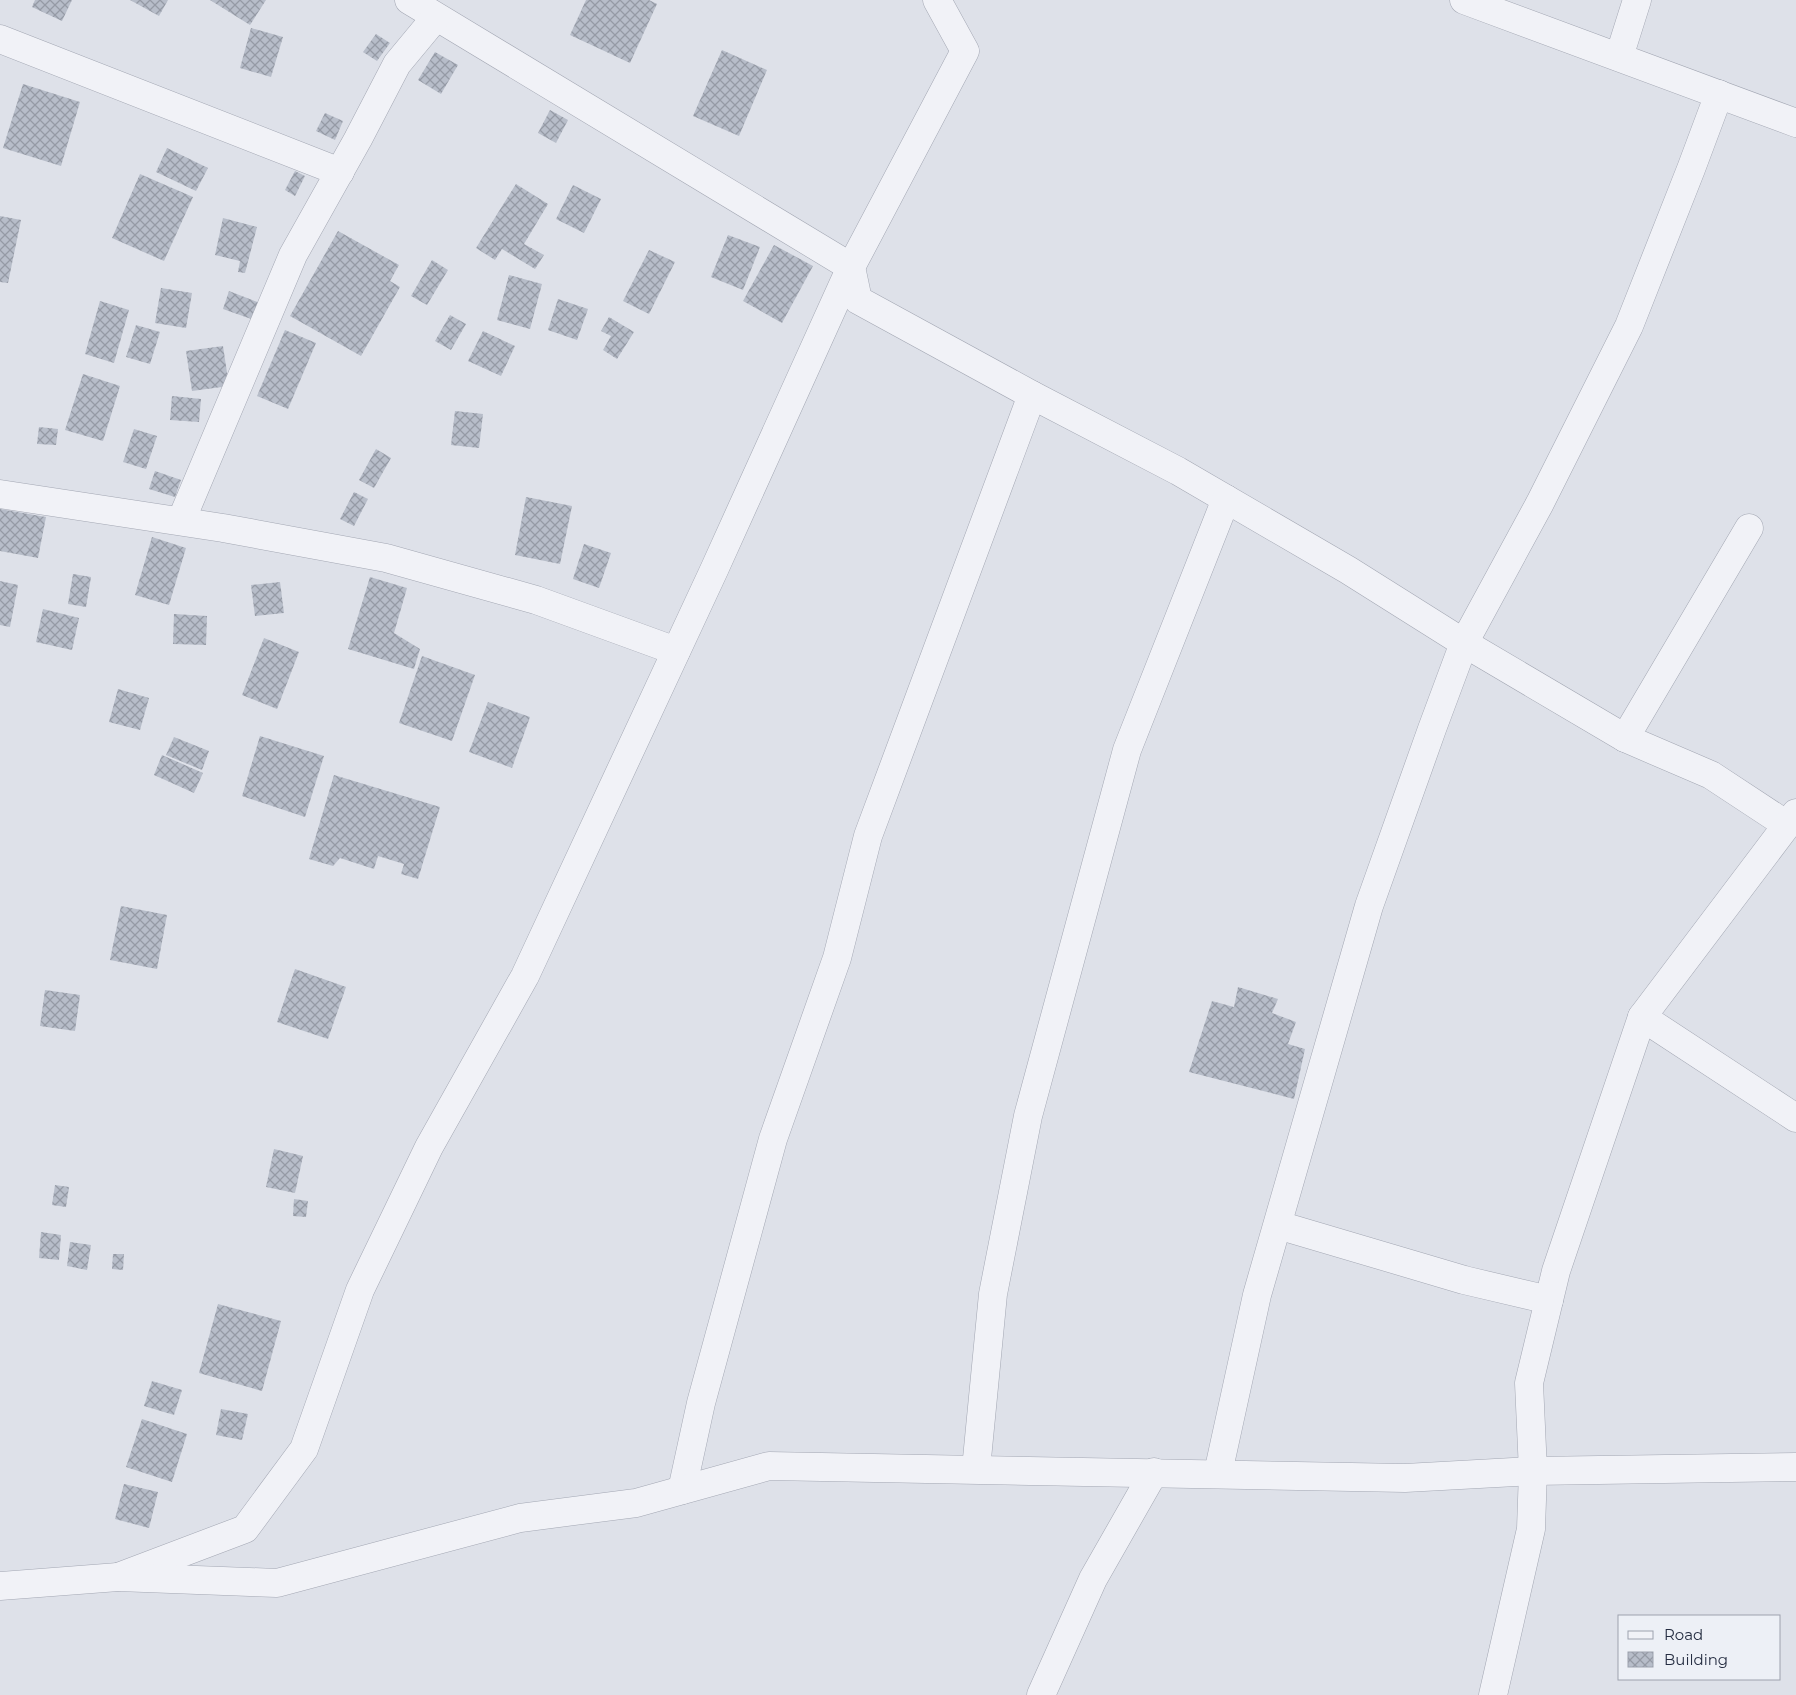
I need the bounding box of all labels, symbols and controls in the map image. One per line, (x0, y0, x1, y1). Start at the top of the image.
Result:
legend (1618, 1615, 1781, 1680)
text: Road (1664, 1625, 1703, 1644)
text: Building (1664, 1650, 1728, 1669)

